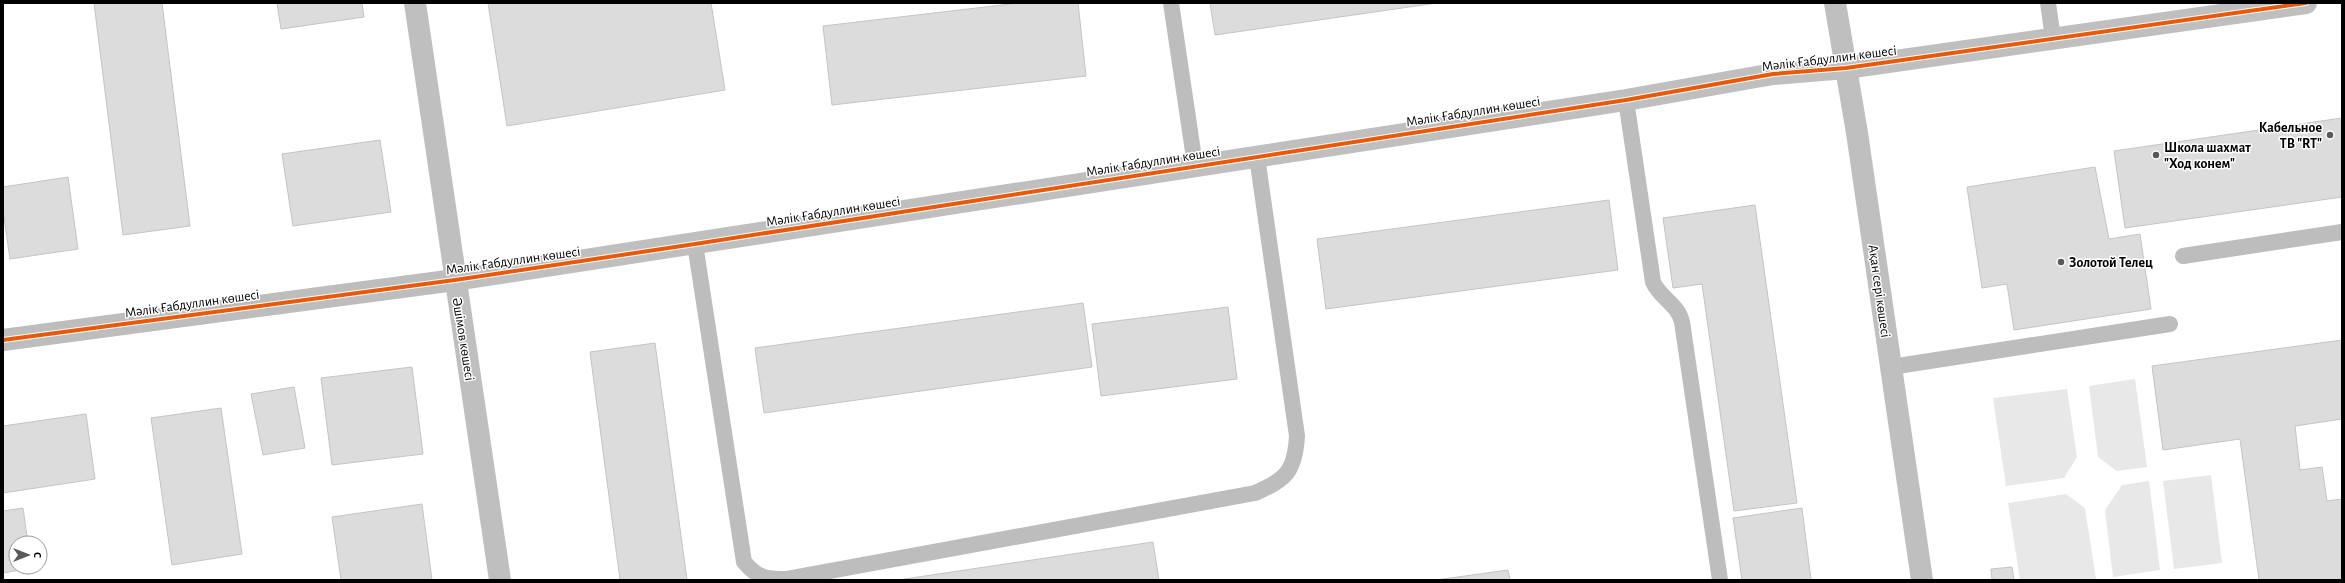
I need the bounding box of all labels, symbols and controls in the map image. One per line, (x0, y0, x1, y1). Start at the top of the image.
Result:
street label: Мәлік Ғабдуллин көшесі (1761, 44, 1897, 74)
street label: Мәлік Ғабдуллин көшесі (1405, 94, 1541, 130)
place label: Кабельное ТВ "RT" (2259, 121, 2322, 151)
marker: Кабельное ТВ "RT" (2325, 130, 2335, 140)
place label: Школа шахмат "Ход конем" (2164, 141, 2251, 171)
street label: Мәлік Ғабдуллин көшесі (1085, 144, 1221, 180)
marker: Школа шахмат "Ход конем" (2151, 150, 2161, 160)
street label: Мәлік Ғабдуллин көшесі (765, 194, 901, 230)
street label: Ақан сері көшесі (1866, 244, 1892, 339)
street label: Мәлік Ғабдуллин көшесі (445, 245, 581, 277)
place label: Золотой Телец (2069, 256, 2153, 270)
marker: Золотой Телец (2056, 257, 2066, 267)
street label: Мәлік Ғабдуллин көшесі (124, 288, 260, 320)
street label: Әшімов көшесі (450, 296, 477, 382)
north arrow (8, 535, 48, 575)
text: С (32, 552, 43, 558)

